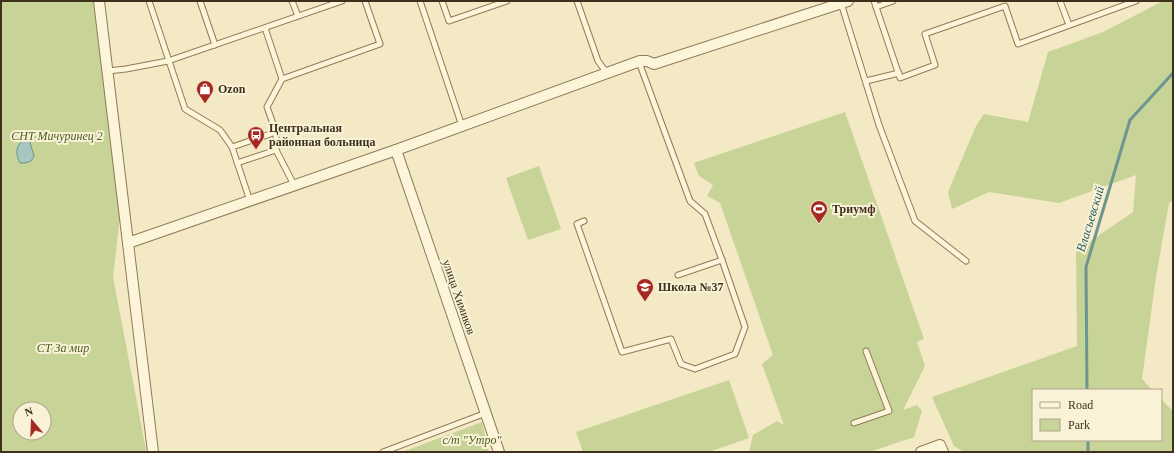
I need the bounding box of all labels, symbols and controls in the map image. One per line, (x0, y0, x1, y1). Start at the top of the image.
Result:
shop icon: Ozon (195, 79, 215, 104)
place label: Ozon (218, 82, 246, 96)
place label: Центральная районная больница (269, 121, 375, 149)
bus stop icon: Центральная районная больница (246, 125, 266, 150)
park label: СНТ Мичуринец 2 (11, 129, 103, 143)
water label: Власьевский (1073, 184, 1107, 254)
sports icon: Триумф (809, 199, 829, 224)
place label: Триумф (832, 202, 875, 216)
street label: улица Химиков (440, 258, 479, 337)
school or university icon: Школа №37 (635, 277, 655, 302)
place label: Школа №37 (658, 280, 724, 294)
park label: СТ За мир (37, 341, 89, 355)
legend (1032, 389, 1162, 441)
text: Road (1068, 398, 1093, 412)
north arrow (12, 401, 52, 441)
text: N (23, 405, 35, 419)
text: Park (1068, 418, 1090, 432)
park label: с/т "Утро" (442, 433, 503, 447)

